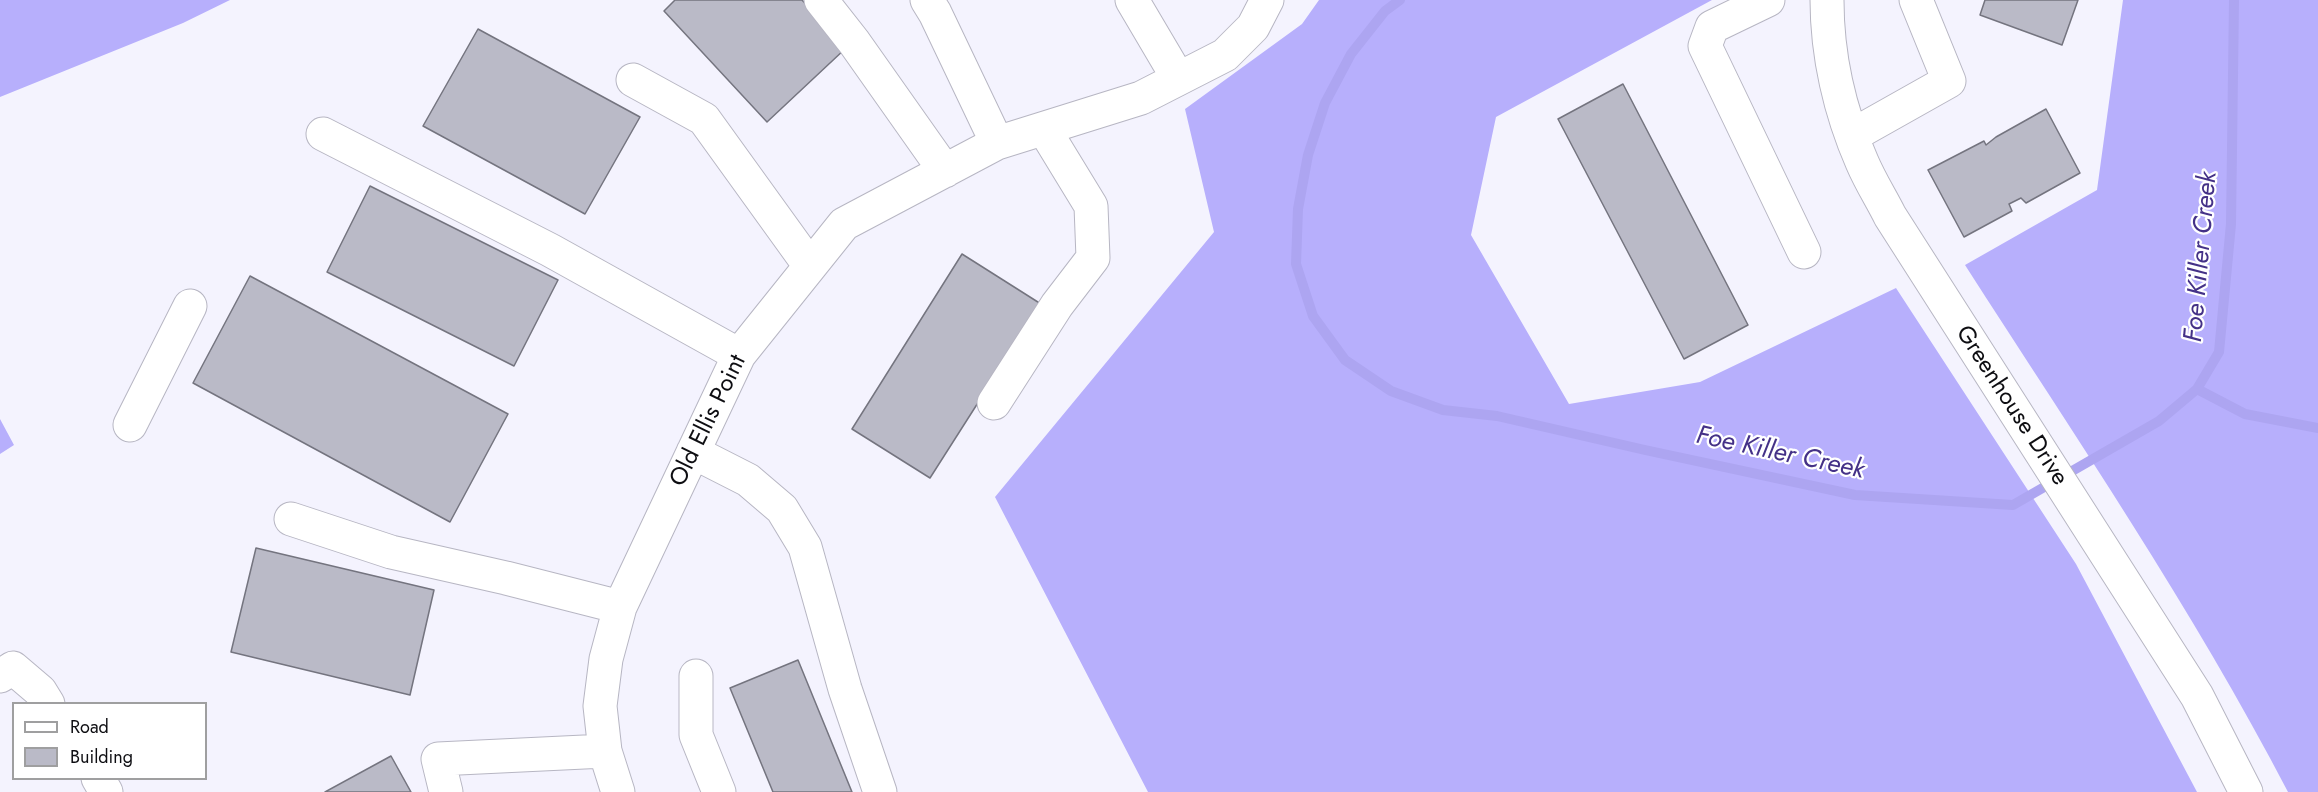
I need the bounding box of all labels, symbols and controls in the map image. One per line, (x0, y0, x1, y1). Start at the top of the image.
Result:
water label: Foe Killer Creek (2179, 170, 2225, 344)
street label: Greenhouse Drive (1949, 321, 2073, 491)
street label: Old Ellis Point (665, 350, 753, 492)
water label: Foe Killer Creek (1693, 421, 1867, 487)
legend (12, 702, 207, 780)
text: Road (70, 714, 109, 740)
text: Building (70, 744, 133, 770)

